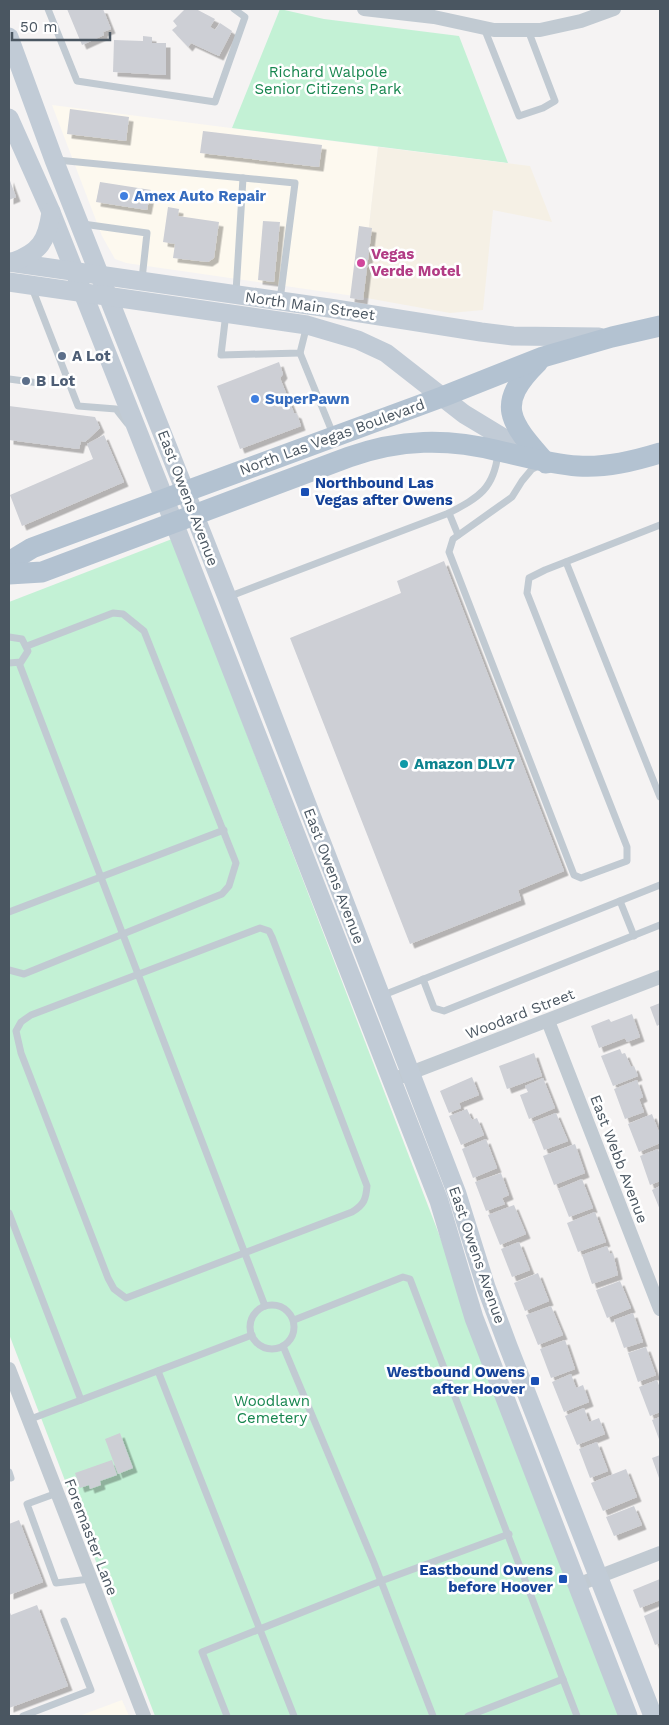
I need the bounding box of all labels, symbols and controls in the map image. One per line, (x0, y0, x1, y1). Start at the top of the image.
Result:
scale bar (12, 10, 110, 42)
text: 50 m (20, 18, 57, 36)
park label: Richard Walpole Senior Citizens Park (254, 63, 402, 98)
place label: Amex Auto Repair (134, 187, 267, 205)
marker: Amex Auto Repair (118, 190, 130, 202)
place label: Vegas Verde Motel (371, 245, 461, 280)
marker: Vegas Verde Motel (355, 257, 367, 269)
street label: North Main Street (244, 288, 377, 324)
place label: A Lot (72, 347, 111, 365)
marker: A Lot (56, 350, 68, 362)
place label: B Lot (36, 372, 75, 390)
marker: B Lot (20, 375, 32, 387)
place label: SuperPawn (265, 390, 350, 408)
marker: SuperPawn (249, 393, 261, 405)
street label: North Las Vegas Boulevard (237, 395, 427, 479)
street label: East Owens Avenue (154, 427, 222, 569)
place label: Northbound Las Vegas after Owens (315, 474, 453, 509)
marker: Northbound Las Vegas after Owens (299, 486, 311, 498)
place label: Amazon DLV7 (414, 755, 515, 773)
marker: Amazon DLV7 (398, 758, 410, 770)
street label: East Owens Avenue (300, 805, 368, 947)
street label: Woodard Street (463, 985, 578, 1043)
street label: East Webb Avenue (586, 1092, 652, 1226)
street label: East Owens Avenue (445, 1184, 509, 1326)
place label: Westbound Owens after Hoover (386, 1363, 526, 1398)
marker: Westbound Owens after Hoover (529, 1375, 541, 1387)
park label: Woodlawn Cemetery (234, 1392, 310, 1427)
street label: Foremaster Lane (60, 1476, 122, 1598)
place label: Eastbound Owens before Hoover (419, 1561, 554, 1596)
marker: Eastbound Owens before Hoover (557, 1573, 569, 1585)

